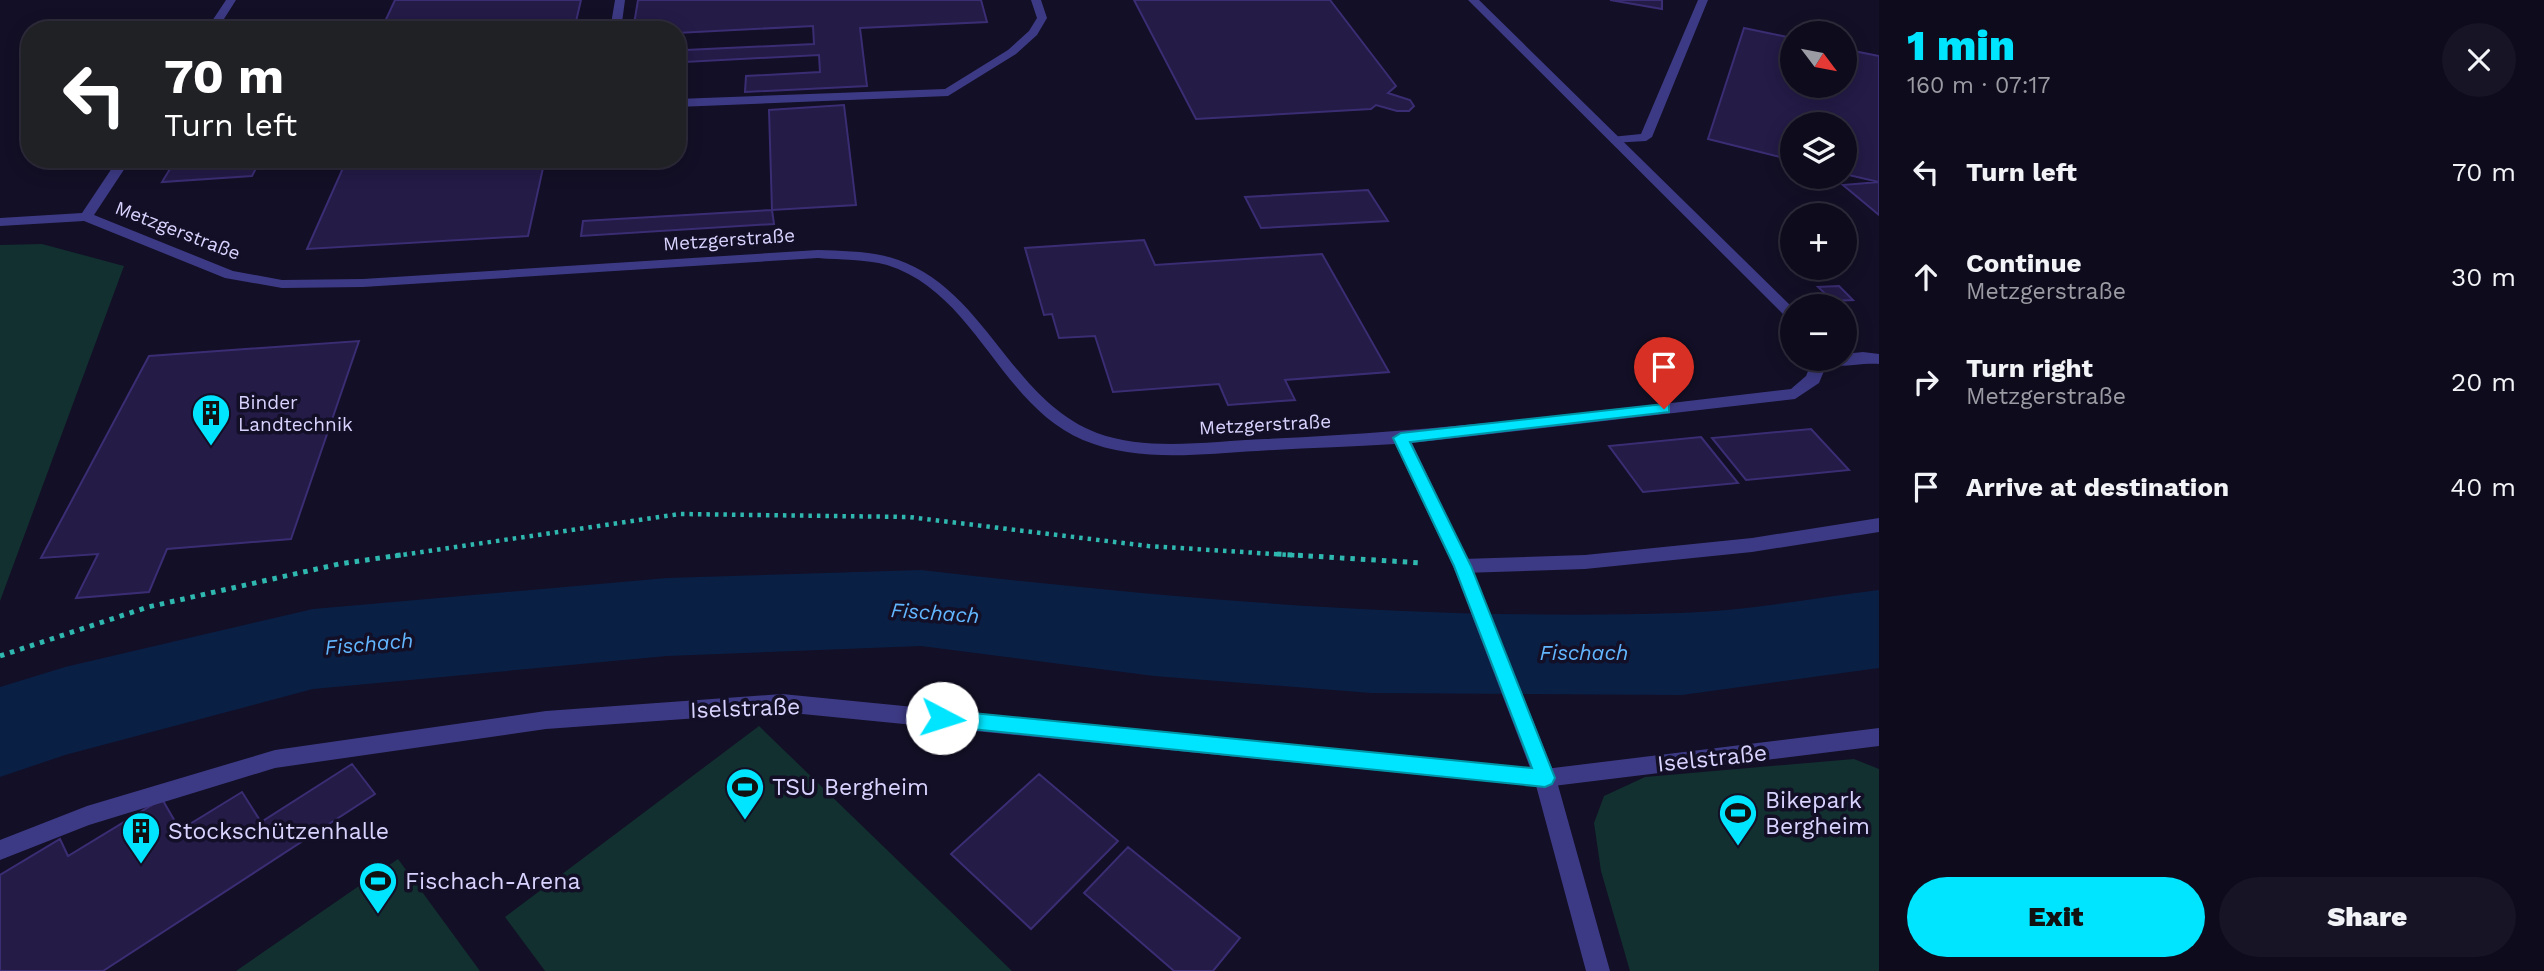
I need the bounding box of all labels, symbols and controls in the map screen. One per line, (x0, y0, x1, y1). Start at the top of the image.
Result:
north arrow (1780, 21, 1857, 98)
map controls (1780, 21, 1857, 371)
text: 1 min (1907, 21, 2015, 70)
button: close (2442, 23, 2516, 97)
text: 70 m (164, 47, 284, 105)
icon: left (49, 49, 140, 140)
text: 160 m · 07:17 (1907, 72, 2050, 99)
text: Turn left (164, 106, 297, 144)
button: layers (1780, 112, 1857, 189)
icon: left (1907, 153, 1945, 191)
text: Turn left (1966, 157, 2077, 187)
text: 70 m (2452, 157, 2516, 187)
street label: Metzgerstraße (112, 196, 244, 265)
button: + (1780, 203, 1857, 280)
street label: Metzgerstraße (662, 223, 796, 256)
text: Continue (1966, 248, 2082, 278)
icon: ahead (1907, 258, 1945, 296)
text: 30 m (2451, 262, 2516, 292)
text: Metzgerstraße (1966, 278, 2126, 305)
button: − (1780, 294, 1857, 371)
pin (1634, 337, 1694, 409)
icon: arrive (1645, 348, 1683, 386)
text: Turn right (1966, 353, 2093, 383)
icon: right (1907, 363, 1945, 401)
text: 20 m (2451, 367, 2516, 397)
text: Metzgerstraße (1966, 383, 2126, 410)
place label: Binder Landtechnik (238, 391, 353, 436)
building icon: Binder Landtechnik (190, 392, 232, 447)
street label: Metzgerstraße (1198, 410, 1332, 439)
icon: arrive (1907, 468, 1945, 506)
text: Arrive at destination (1966, 472, 2229, 502)
text: 40 m (2450, 472, 2516, 502)
water label: Fischach (890, 597, 980, 628)
water label: Fischach (324, 627, 414, 660)
water label: Fischach (1540, 640, 1628, 665)
position arrow (905, 681, 979, 755)
street label: Iselstraße (689, 693, 801, 724)
street label: Iselstraße (1656, 739, 1768, 778)
sports icon: TSU Bergheim (724, 766, 766, 821)
place label: TSU Bergheim (772, 774, 929, 801)
place label: Bikepark Bergheim (1765, 787, 1870, 840)
sports icon: Bikepark Bergheim (1717, 792, 1759, 847)
building icon: Stockschützenhalle (120, 810, 162, 865)
place label: Stockschützenhalle (168, 818, 389, 845)
sports icon: Fischach-Arena (357, 860, 399, 915)
place label: Fischach-Arena (405, 868, 581, 895)
button: Exit (1907, 877, 2205, 957)
button: Share (2219, 877, 2516, 957)

